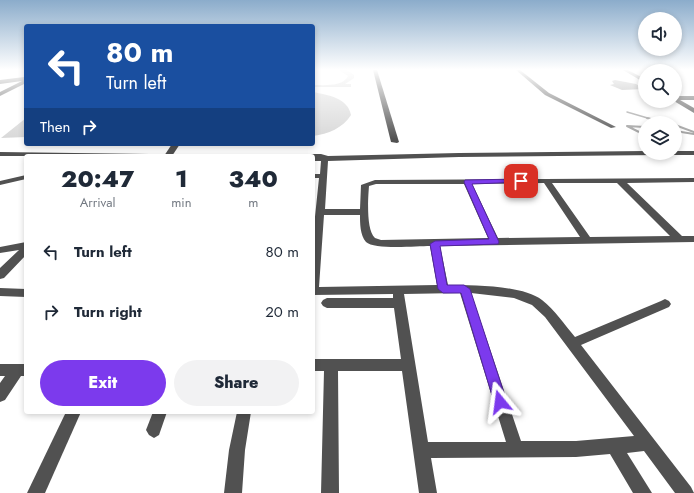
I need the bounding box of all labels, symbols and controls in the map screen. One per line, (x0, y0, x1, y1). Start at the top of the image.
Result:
map controls (638, 12, 682, 160)
button: sound (638, 12, 682, 56)
text: 80 m (106, 32, 173, 73)
icon: left (40, 40, 92, 92)
button: search (638, 64, 682, 108)
text: Turn left (106, 70, 166, 96)
text: Then (40, 116, 70, 138)
icon: right (78, 116, 100, 138)
button: layers (638, 116, 682, 160)
text: 20:47 (61, 161, 134, 196)
text: 1 (175, 161, 188, 196)
text: 340 (229, 161, 278, 196)
pin (504, 164, 538, 198)
icon: arrive (510, 170, 532, 192)
text: Arrival (80, 193, 116, 212)
text: min (171, 193, 192, 212)
text: m (248, 193, 258, 212)
icon: left (40, 241, 62, 263)
text: Turn left (74, 241, 132, 263)
text: 80 m (266, 241, 299, 263)
icon: right (40, 301, 62, 323)
text: Turn right (74, 301, 142, 323)
text: 20 m (265, 301, 299, 323)
button: Exit (40, 360, 166, 406)
button: Share (174, 360, 299, 406)
position arrow (479, 381, 521, 423)

